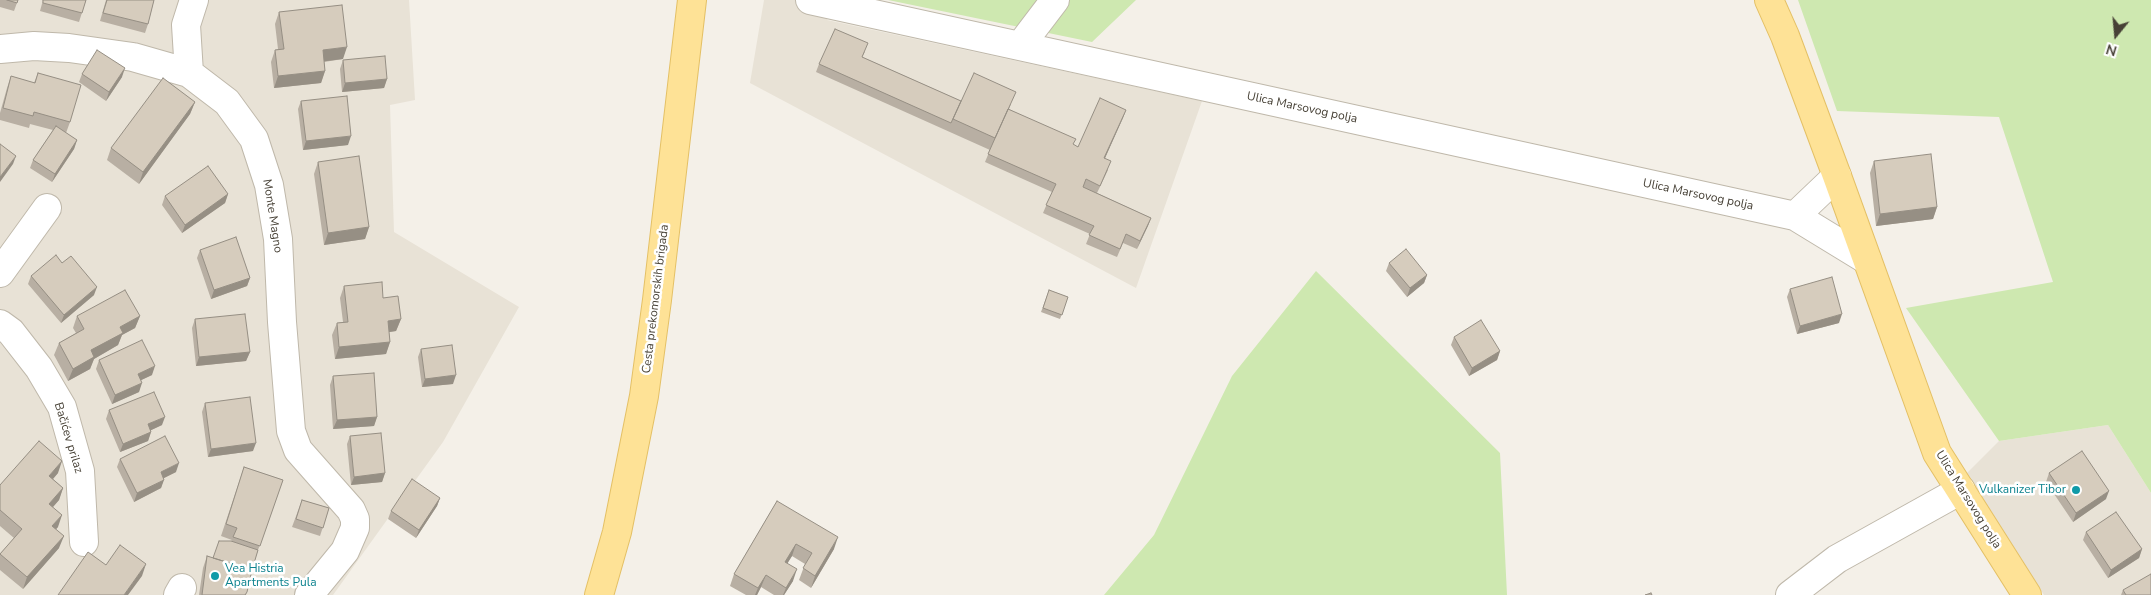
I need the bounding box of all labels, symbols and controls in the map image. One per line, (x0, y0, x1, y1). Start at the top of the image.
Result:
north arrow (2091, 10, 2141, 60)
text: N (2104, 39, 2119, 60)
street label: Ulica Marsovog polja (1245, 89, 1359, 127)
street label: Ulica Marsovog polja (1641, 176, 1755, 214)
street label: Monte Magno (259, 178, 285, 254)
street label: Cesta prekomorskih brigada (640, 224, 672, 374)
street label: Bačićev prilaz (50, 401, 86, 475)
street label: Ulica Marsovog polja (1932, 448, 2004, 552)
place label: Vulkanizer Tibor (1979, 483, 2066, 497)
marker: Vulkanizer Tibor (2070, 484, 2082, 496)
place label: Vea Histria Apartments Pula (225, 562, 317, 590)
marker: Vea Histria Apartments Pula (209, 570, 221, 582)

